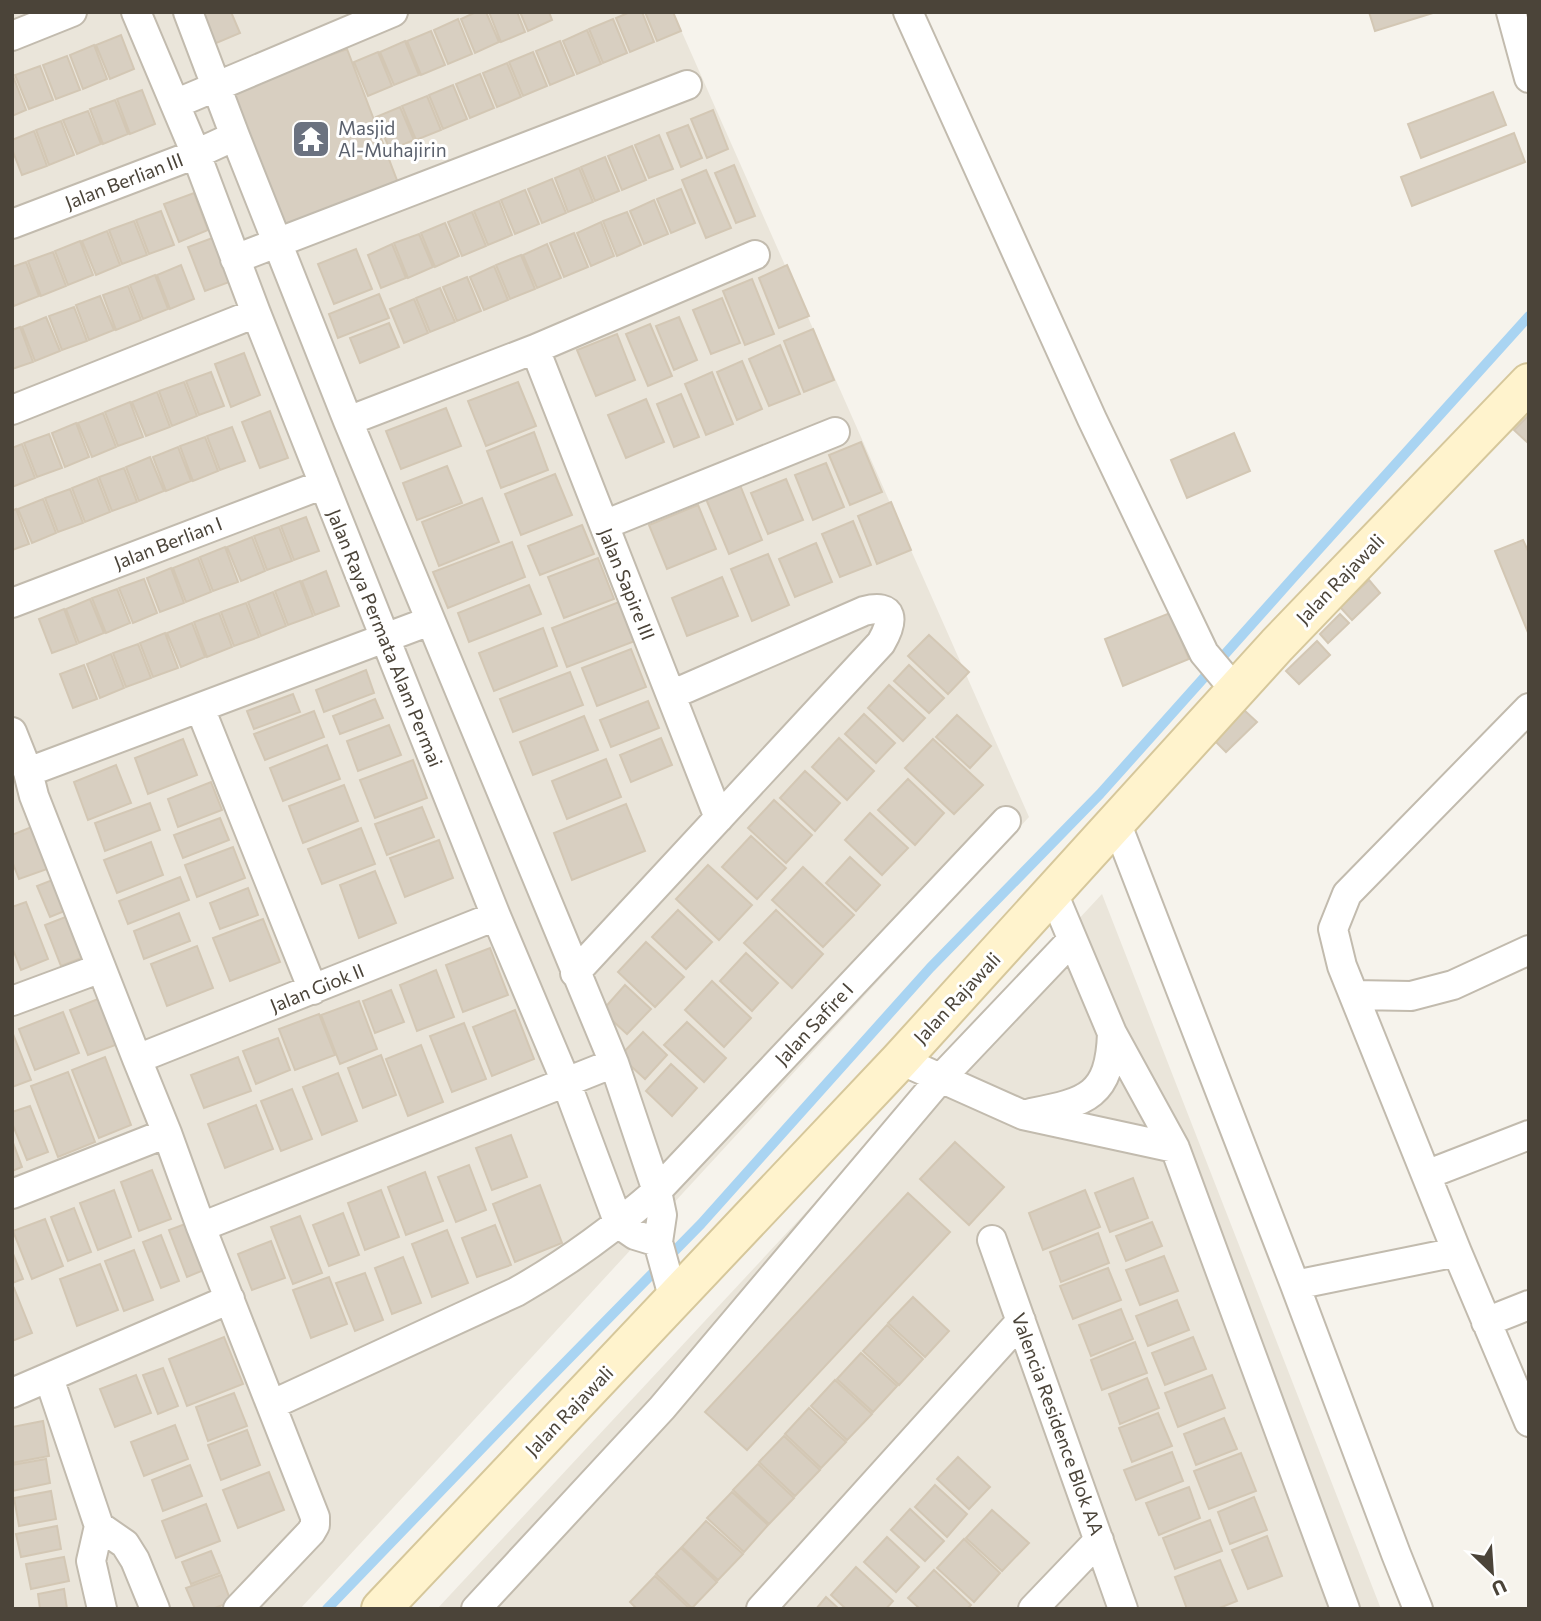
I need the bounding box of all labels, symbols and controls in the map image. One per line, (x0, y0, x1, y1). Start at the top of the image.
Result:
place label: Masjid Al-Muhajirin (338, 116, 447, 161)
temple icon: Masjid Al-Muhajirin (290, 118, 332, 160)
street label: Jalan Berlian III (61, 147, 186, 214)
street label: Jalan Raya Permata Alam Permai (323, 505, 448, 770)
street label: Jalan Berlian I (110, 511, 225, 574)
street label: Jalan Sapire III (595, 524, 660, 643)
street label: Jalan Rajawali (1291, 529, 1388, 629)
street label: Jalan Rajawali (908, 947, 1005, 1048)
street label: Jalan Giok II (266, 958, 367, 1017)
street label: Jalan Safire I (770, 978, 858, 1070)
street label: Valencia Residence Blok AA (1008, 1310, 1109, 1538)
street label: Jalan Rajawali (520, 1361, 617, 1461)
north arrow (1457, 1537, 1527, 1607)
text: U (1488, 1575, 1511, 1601)

